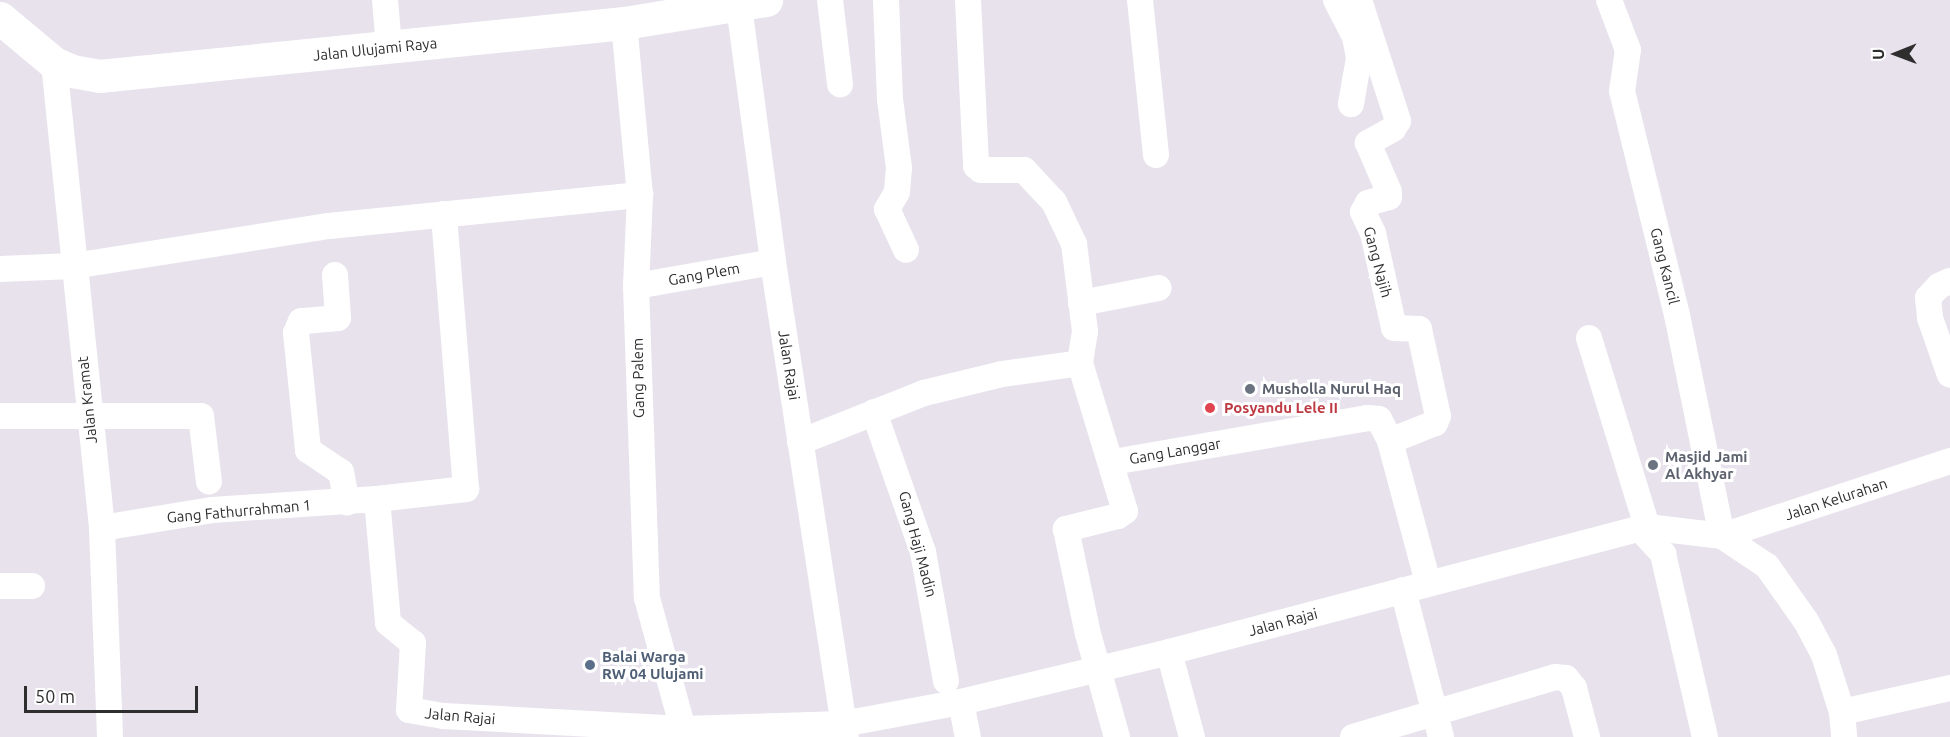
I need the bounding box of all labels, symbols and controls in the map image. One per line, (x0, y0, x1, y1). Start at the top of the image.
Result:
north arrow (1866, 24, 1926, 84)
street label: Jalan Ulujami Raya (312, 34, 438, 64)
text: U (1869, 49, 1887, 60)
street label: Gang Najih (1360, 225, 1396, 299)
street label: Gang Kancil (1647, 226, 1683, 306)
street label: Gang Plem (667, 259, 741, 289)
street label: Jalan Rajai (775, 329, 803, 401)
street label: Gang Palem (628, 338, 648, 418)
street label: Jalan Kramat (73, 355, 101, 445)
place label: Musholla Nurul Haq (1262, 380, 1401, 398)
marker: Musholla Nurul Haq (1243, 382, 1257, 396)
marker: Posyandu Lele II (1201, 399, 1219, 417)
place label: Posyandu Lele II (1224, 399, 1338, 417)
street label: Gang Langgar (1128, 434, 1222, 468)
place label: Masjid Jami Al Akhyar (1665, 447, 1747, 482)
marker: Masjid Jami Al Akhyar (1646, 458, 1660, 472)
street label: Jalan Kelurahan (1782, 474, 1890, 524)
street label: Gang Haji Madin (895, 489, 941, 599)
street label: Gang Fathurrahman 1 (166, 496, 312, 526)
street label: Jalan Rajai (1246, 604, 1320, 640)
place label: Balai Warga RW 04 Ulujami (602, 647, 703, 682)
marker: Balai Warga RW 04 Ulujami (583, 658, 597, 672)
scale bar (27, 674, 201, 712)
text: 50 m (35, 686, 75, 706)
street label: Jalan Rajai (424, 704, 496, 728)

